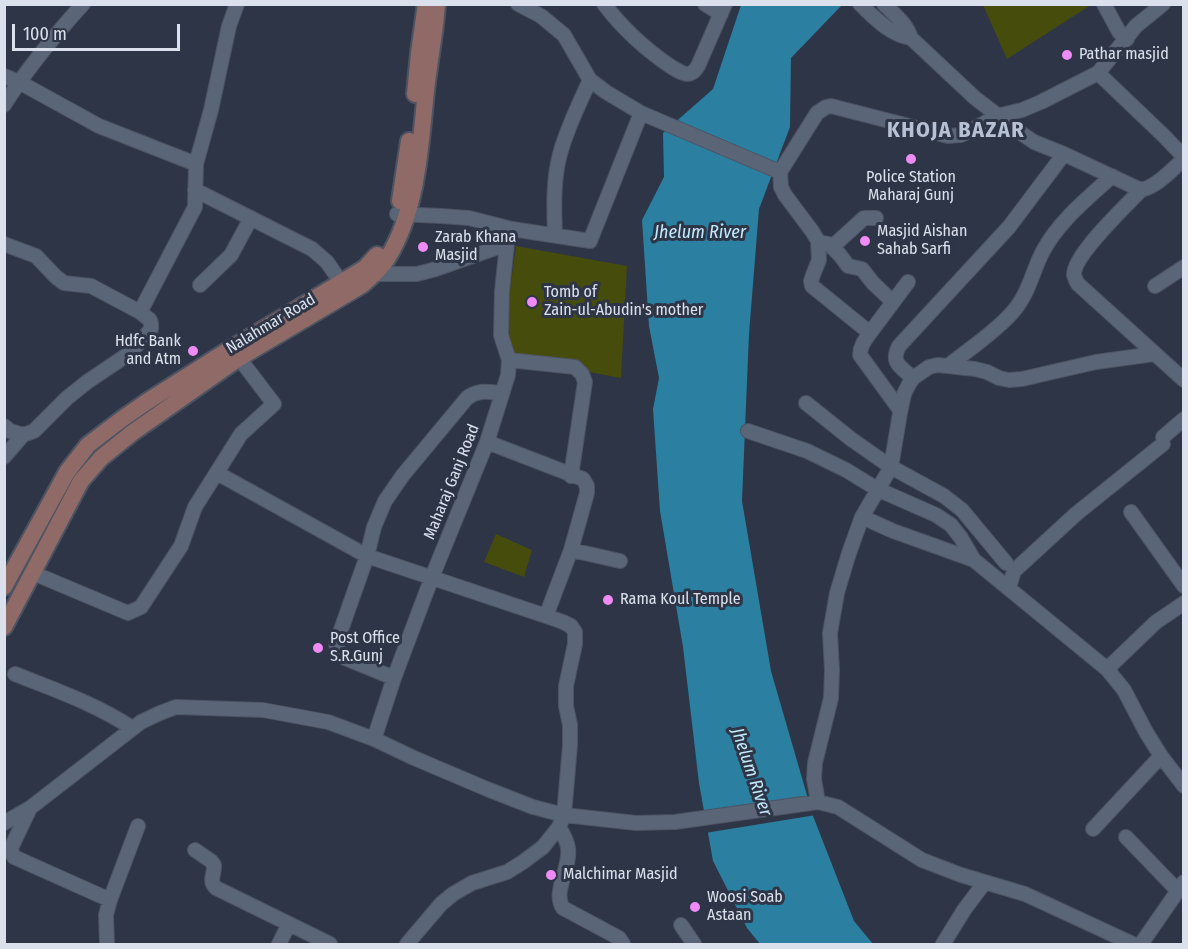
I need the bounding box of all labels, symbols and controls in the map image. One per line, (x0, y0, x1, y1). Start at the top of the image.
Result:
scale bar (15, 12, 183, 50)
text: 100 m (23, 23, 67, 45)
place label: Pathar masjid (1079, 45, 1169, 65)
marker: Pathar masjid (1060, 48, 1074, 62)
district label: KHOJA BAZAR (887, 118, 1025, 144)
marker: Police Station Maharaj Gunj (904, 152, 918, 166)
place label: Police Station Maharaj Gunj (866, 168, 956, 206)
water label: Jhelum River (654, 222, 746, 244)
place label: Masjid Aishan Sahab Sarfi (877, 222, 967, 260)
place label: Zarab Khana Masjid (435, 228, 516, 266)
marker: Masjid Aishan Sahab Sarfi (858, 234, 872, 248)
marker: Zarab Khana Masjid (416, 240, 430, 254)
place label: Tomb of Zain-ul-Abudin's mother (544, 283, 703, 321)
street label: Nalahmar Road (223, 290, 319, 358)
marker: Tomb of Zain-ul-Abudin's mother (525, 295, 539, 309)
place label: Hdfc Bank and Atm (115, 332, 181, 370)
marker: Hdfc Bank and Atm (186, 344, 200, 358)
street label: Maharaj Ganj Road (420, 422, 484, 542)
place label: Rama Koul Temple (620, 590, 741, 610)
marker: Rama Koul Temple (601, 593, 615, 607)
place label: Post Office S.R.Gunj (330, 629, 400, 667)
marker: Post Office S.R.Gunj (311, 641, 325, 655)
water label: Jhelum River (726, 725, 776, 819)
place label: Malchimar Masjid (563, 865, 678, 885)
marker: Malchimar Masjid (544, 868, 558, 882)
place label: Woosi Soab Astaan (707, 888, 783, 926)
marker: Woosi Soab Astaan (688, 900, 702, 914)

